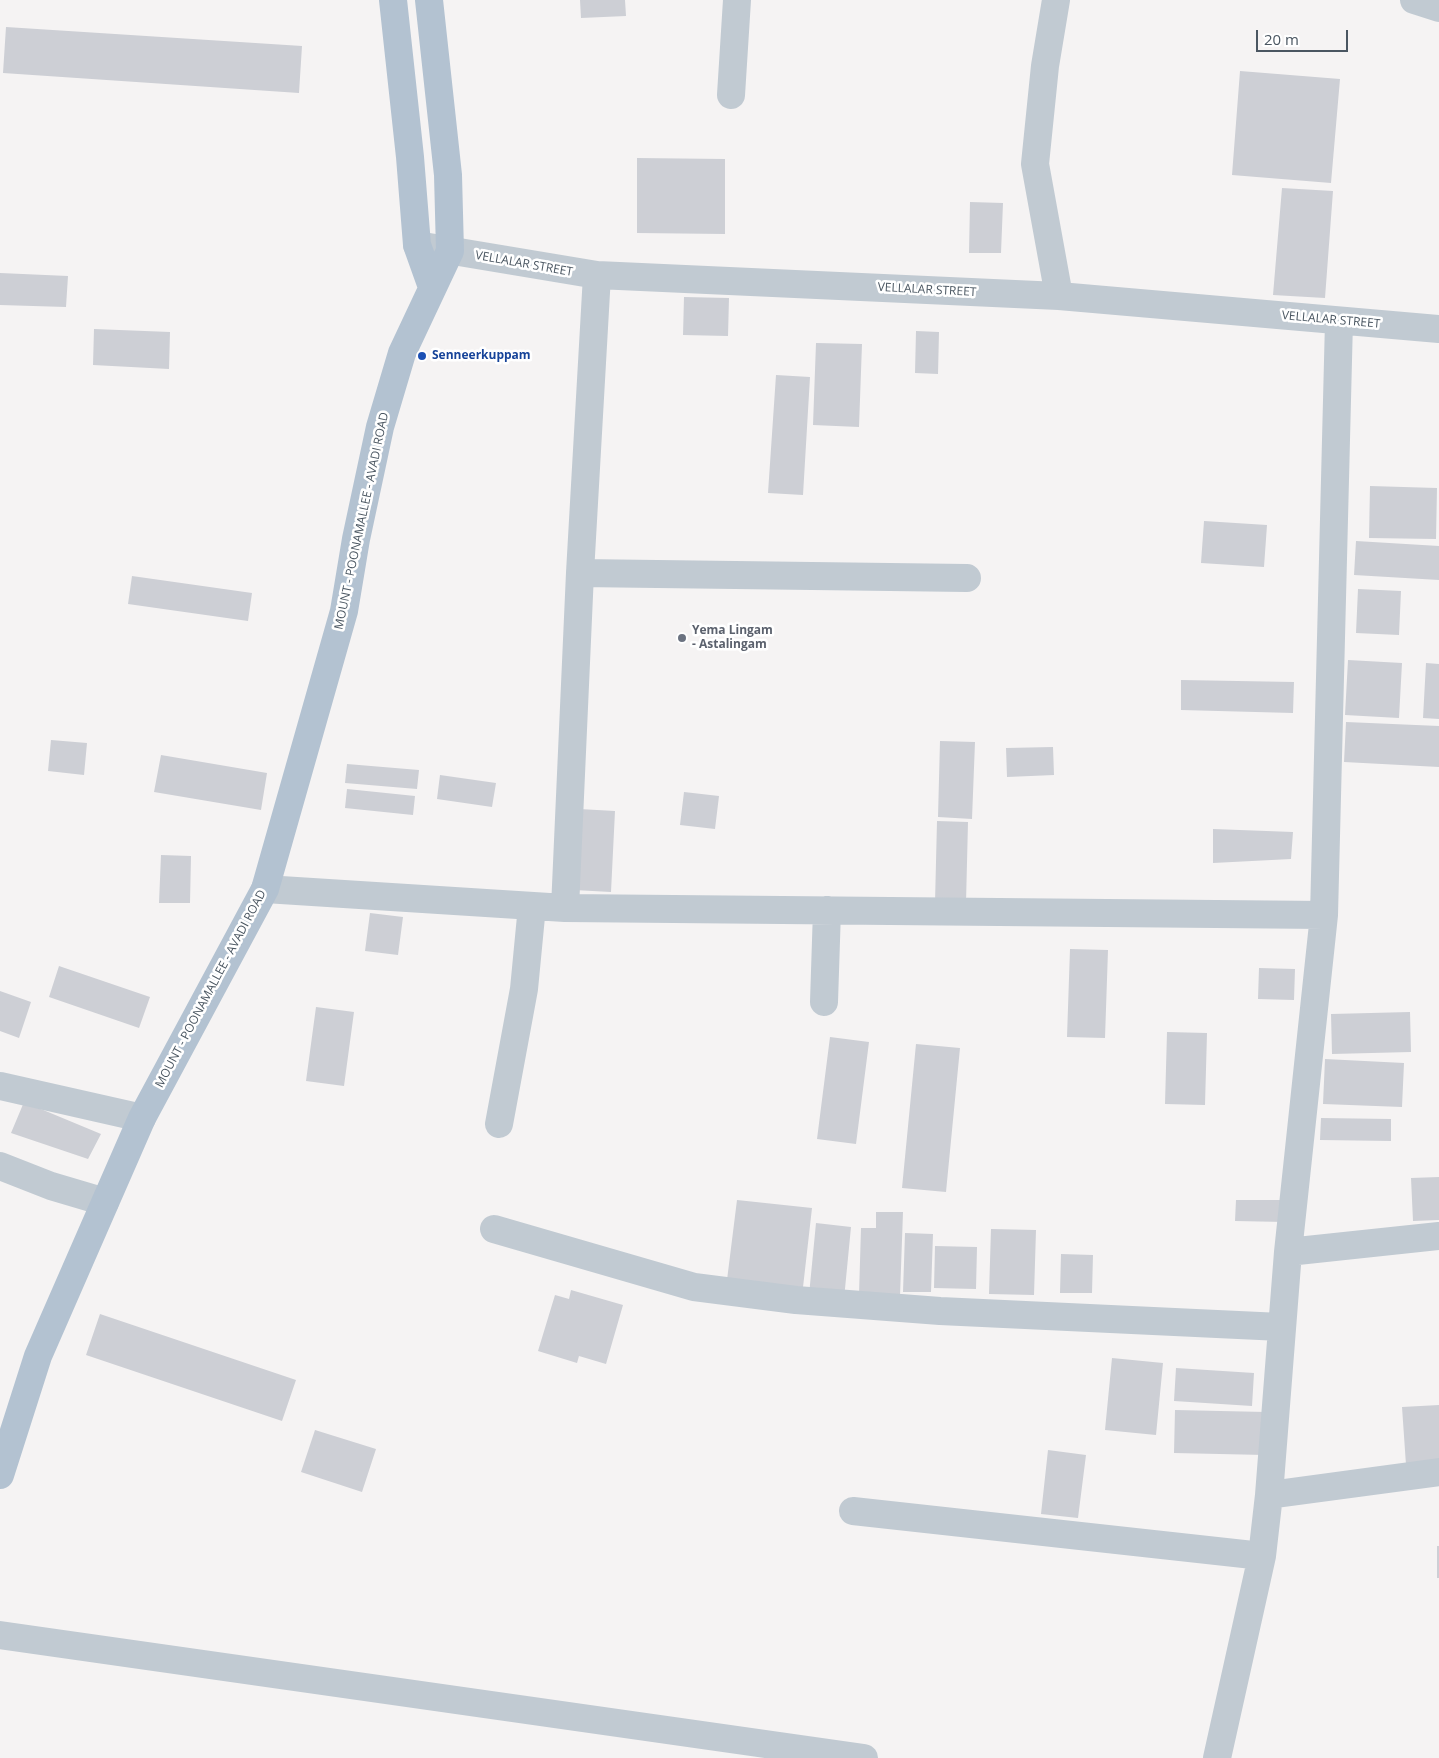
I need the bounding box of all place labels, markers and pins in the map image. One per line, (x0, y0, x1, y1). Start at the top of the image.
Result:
place label: Senneerkuppam (432, 349, 531, 363)
marker: Senneerkuppam (416, 350, 428, 362)
place label: Yema Lingam - Astalingam (692, 624, 773, 652)
marker: Yema Lingam - Astalingam (676, 632, 688, 644)

